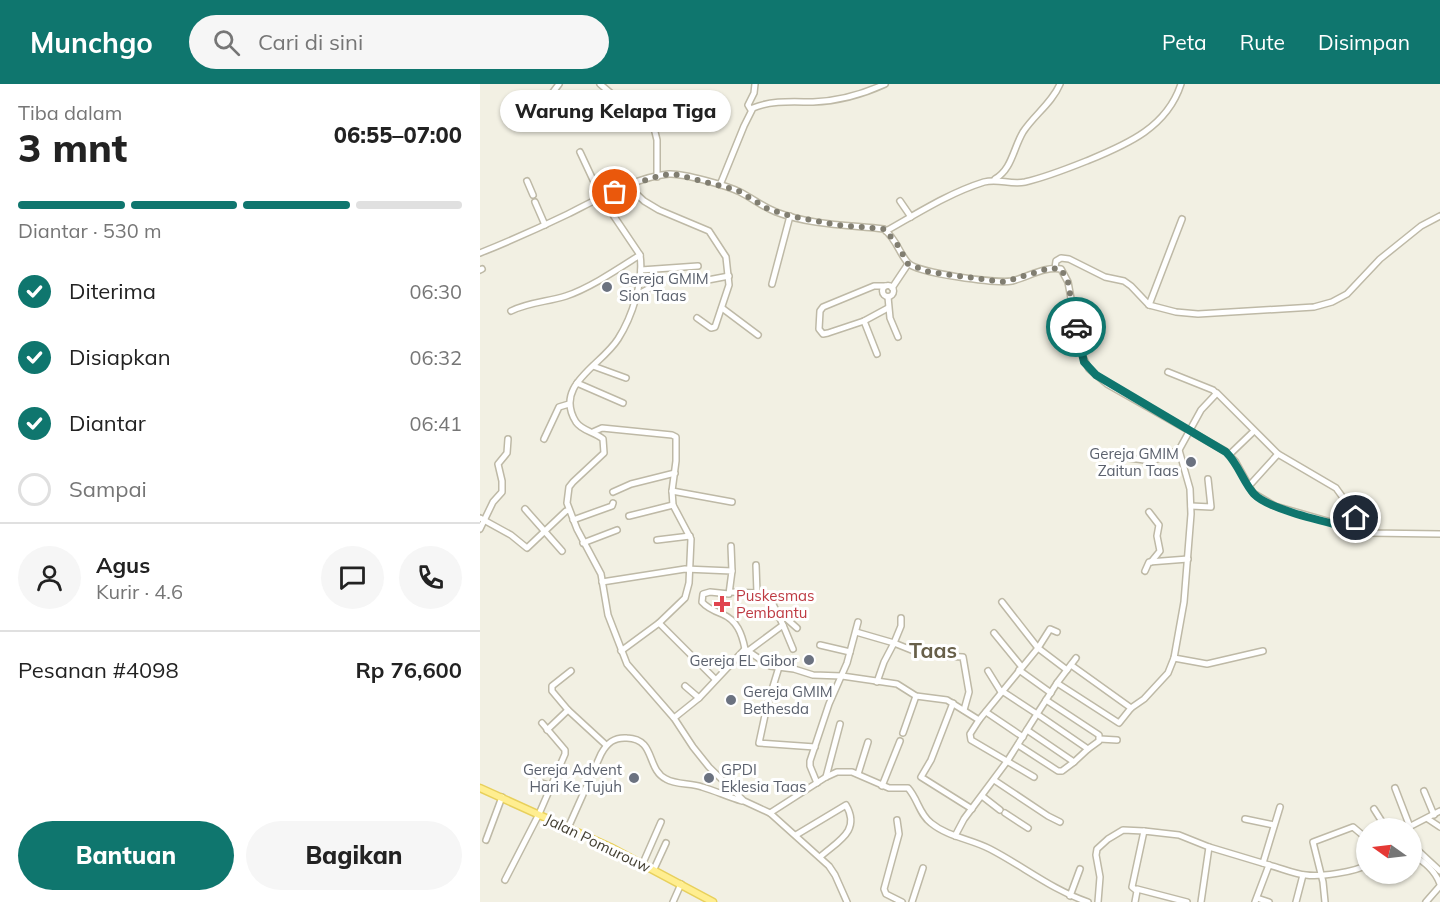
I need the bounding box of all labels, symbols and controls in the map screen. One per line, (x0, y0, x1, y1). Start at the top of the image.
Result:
search box (189, 15, 609, 69)
text: Munchgo (30, 25, 153, 60)
icon: search (210, 26, 243, 59)
text: Cari di sini (258, 28, 363, 56)
text: Peta (1162, 29, 1207, 55)
text: Rute (1240, 29, 1285, 55)
text: Disimpan (1318, 29, 1410, 55)
callout: Warung Kelapa Tiga (500, 90, 730, 132)
text: Warung Kelapa Tiga (515, 98, 716, 123)
text: Tiba dalam (18, 100, 122, 125)
text: 06:55–07:00 (334, 121, 462, 149)
text: 3 mnt (18, 123, 127, 172)
pin (589, 166, 640, 217)
icon: bag (598, 175, 631, 208)
text: Diantar · 530 m (18, 218, 162, 243)
place label: Gereja GMIM Sion Taas (619, 269, 709, 305)
icon: check (18, 275, 51, 308)
text: Diterima (69, 277, 156, 305)
text: 06:30 (409, 279, 462, 304)
marker: Gereja GMIM Sion Taas (600, 280, 614, 294)
courier (1046, 297, 1106, 357)
icon: car (1060, 311, 1093, 344)
icon: check (18, 341, 51, 374)
text: Disiapkan (69, 343, 171, 371)
text: 06:32 (409, 345, 462, 370)
icon: check (18, 407, 51, 440)
text: Diantar (69, 409, 146, 437)
text: 06:41 (409, 411, 462, 436)
place label: Gereja GMIM Zaitun Taas (1089, 444, 1179, 480)
marker: Gereja GMIM Zaitun Taas (1184, 455, 1198, 469)
text: Sampai (69, 475, 147, 503)
pin (1330, 492, 1381, 543)
icon: home (1339, 501, 1372, 534)
button: person (18, 546, 81, 609)
button: chat (321, 546, 384, 609)
button: phone (399, 546, 462, 609)
text: Agus (96, 551, 150, 579)
text: Kurir · 4.6 (96, 579, 183, 604)
place label: Puskesmas Pembantu (736, 586, 815, 622)
marker: Puskesmas Pembantu (713, 595, 731, 613)
district label: Taas (909, 637, 957, 663)
place label: Gereja EL Gibor (689, 651, 798, 670)
marker: Gereja EL Gibor (802, 653, 816, 667)
text: Pesanan #4098 (18, 656, 179, 684)
text: Rp 76,600 (355, 656, 462, 684)
place label: Gereja GMIM Bethesda (743, 682, 833, 718)
marker: Gereja GMIM Bethesda (724, 693, 738, 707)
place label: Gereja Advent Hari Ke Tujuh (523, 760, 622, 796)
place label: GPDI Eklesia Taas (721, 760, 807, 796)
marker: Gereja Advent Hari Ke Tujuh (627, 771, 641, 785)
marker: GPDI Eklesia Taas (702, 771, 716, 785)
street label: Jalan Pomurouw (542, 809, 654, 877)
north arrow (1356, 818, 1422, 884)
map controls (1356, 818, 1422, 884)
button: Bantuan (18, 821, 234, 890)
button: Bagikan (246, 821, 462, 890)

